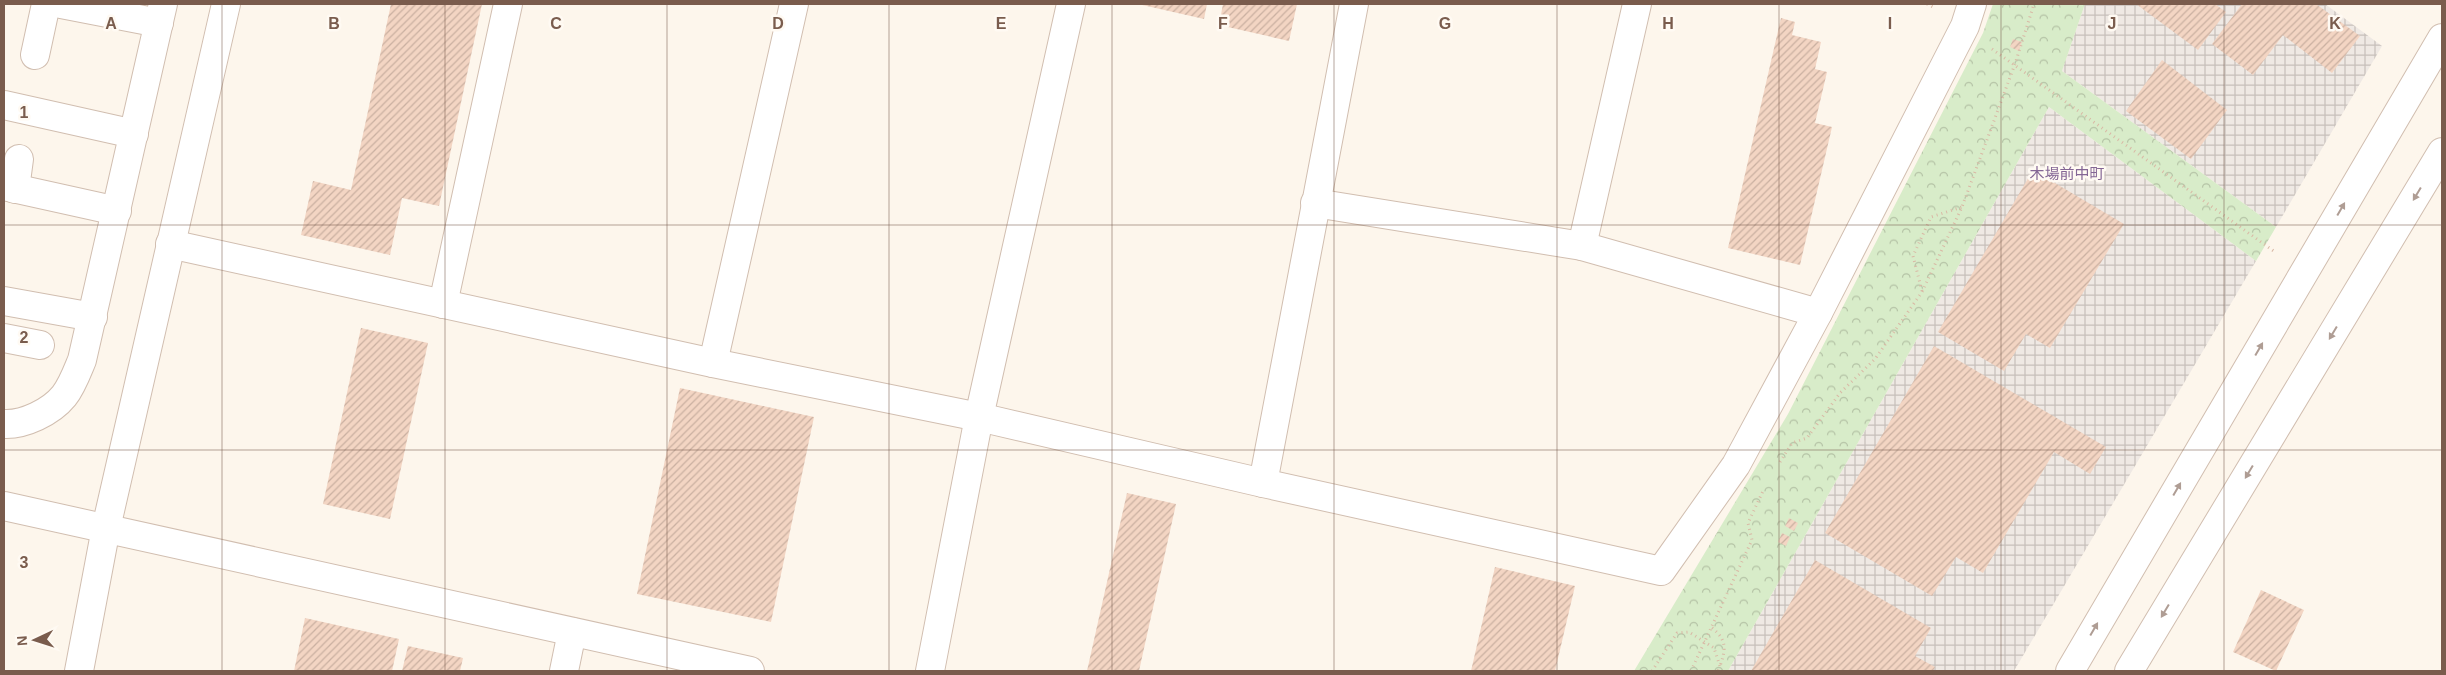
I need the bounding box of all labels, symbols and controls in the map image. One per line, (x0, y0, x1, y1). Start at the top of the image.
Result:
text: A (105, 15, 117, 32)
text: B (328, 15, 340, 32)
text: C (550, 15, 562, 32)
text: D (772, 15, 784, 32)
text: E (996, 15, 1007, 32)
text: F (1218, 15, 1228, 32)
text: G (1439, 15, 1451, 32)
text: H (1662, 15, 1674, 32)
text: I (1888, 15, 1892, 32)
text: J (2108, 15, 2116, 32)
text: K (2329, 15, 2341, 32)
text: 1 (20, 104, 29, 121)
district label: 木場前中町 (2029, 165, 2105, 182)
one-way arrow (2413, 188, 2422, 201)
one-way arrow (2337, 202, 2346, 216)
one-way arrow (2328, 327, 2337, 340)
text: 2 (20, 329, 29, 346)
one-way arrow (2255, 343, 2264, 356)
one-way arrow (2244, 466, 2253, 479)
one-way arrow (2172, 483, 2181, 496)
text: 3 (20, 554, 29, 571)
one-way arrow (2160, 605, 2169, 618)
north arrow (10, 615, 60, 665)
one-way arrow (2090, 623, 2099, 636)
text: N (14, 635, 30, 647)

